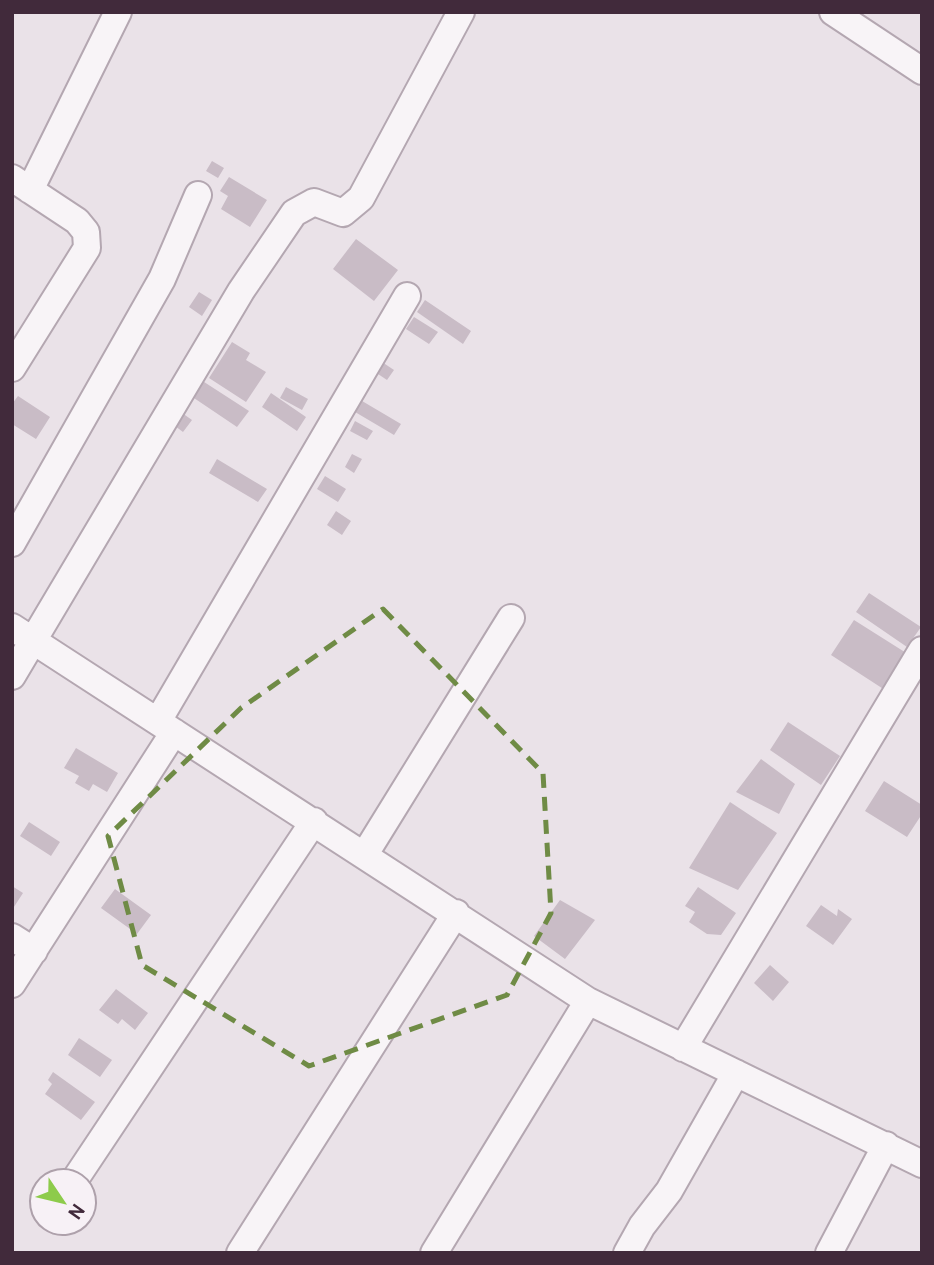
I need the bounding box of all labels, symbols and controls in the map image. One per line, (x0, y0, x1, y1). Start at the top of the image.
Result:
north arrow (28, 1167, 98, 1237)
text: N (62, 1198, 89, 1223)

